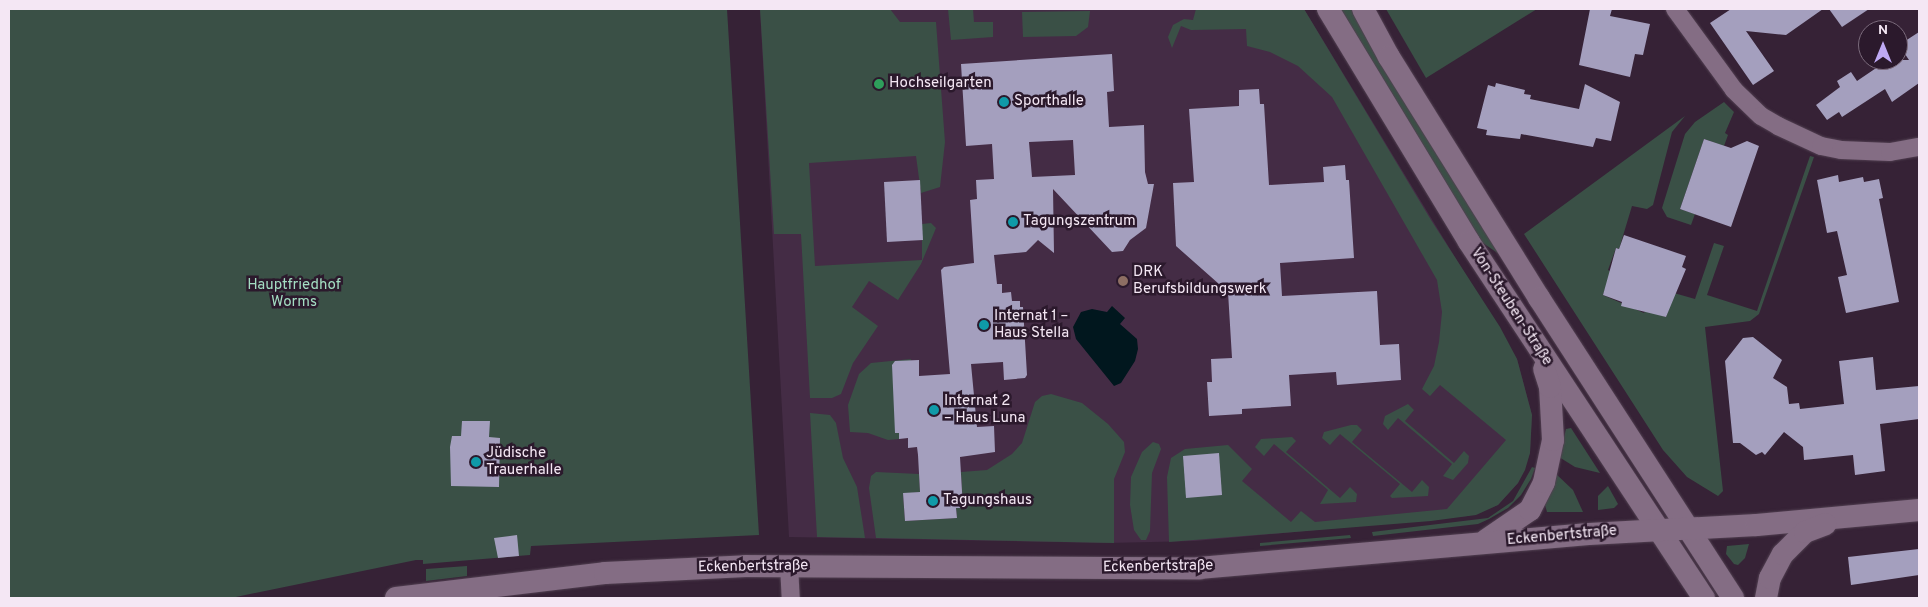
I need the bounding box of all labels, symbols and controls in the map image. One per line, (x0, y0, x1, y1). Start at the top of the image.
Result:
north arrow (1858, 20, 1908, 70)
text: N (1878, 22, 1888, 39)
place label: Hochseilgarten (889, 75, 992, 93)
marker: Hochseilgarten (873, 78, 885, 90)
place label: Sporthalle (1014, 93, 1084, 111)
marker: Sporthalle (998, 96, 1010, 108)
place label: Tagungszentrum (1023, 213, 1136, 231)
marker: Tagungszentrum (1007, 216, 1019, 228)
street label: Von-Steuben-Straße (1466, 245, 1556, 369)
place label: DRK Berufsbildungswerk (1133, 263, 1267, 298)
marker: DRK Berufsbildungswerk (1117, 275, 1129, 287)
park label: Hauptfriedhof Worms (247, 276, 341, 311)
place label: Internat 1 – Haus Stella (994, 307, 1069, 342)
marker: Internat 1 – Haus Stella (978, 319, 990, 331)
place label: Internat 2 – Haus Luna (944, 392, 1025, 427)
marker: Internat 2 – Haus Luna (928, 404, 940, 416)
place label: Jüdische Trauerhalle (486, 444, 562, 479)
marker: Jüdische Trauerhalle (470, 456, 482, 468)
place label: Tagungshaus (943, 492, 1032, 510)
marker: Tagungshaus (927, 495, 939, 507)
street label: Eckenbertstraße (1506, 522, 1618, 550)
street label: Eckenbertstraße (698, 557, 808, 577)
street label: Eckenbertstraße (1103, 557, 1213, 577)

